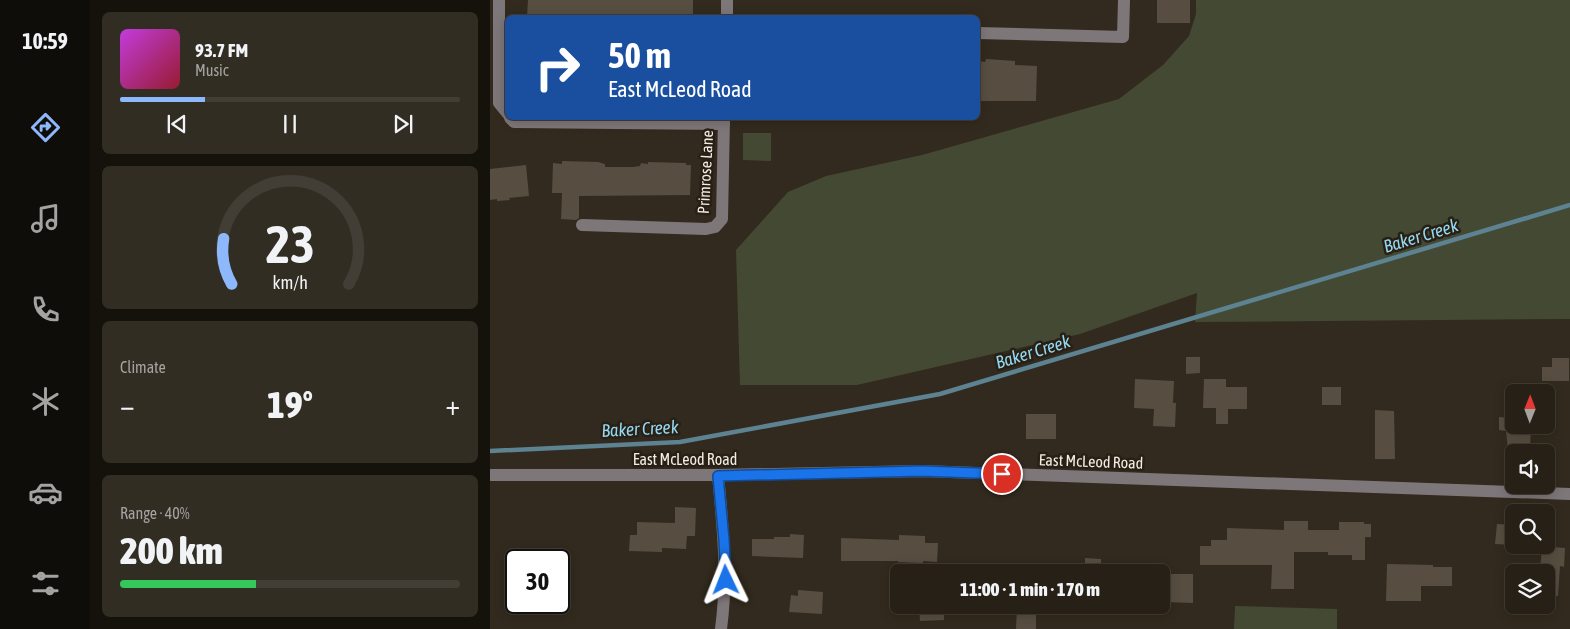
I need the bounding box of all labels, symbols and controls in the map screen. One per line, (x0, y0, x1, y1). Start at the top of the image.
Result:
text: 10:59 (22, 28, 68, 54)
icon: right (525, 35, 590, 100)
text: 50 m (608, 35, 671, 75)
text: 93.7 FM (195, 39, 248, 61)
text: Music (195, 61, 229, 79)
text: East McLeod Road (608, 76, 752, 102)
icon: directions (28, 110, 63, 145)
icon: previous (163, 110, 191, 138)
icon: pause (276, 110, 304, 138)
icon: next (389, 110, 417, 138)
street label: Primrose Lane (694, 130, 716, 214)
icon: music (28, 201, 63, 236)
text: 23 (266, 214, 314, 274)
water label: Baker Creek (1381, 214, 1462, 257)
text: km/h (272, 272, 308, 293)
icon: phone (28, 292, 63, 327)
water label: Baker Creek (993, 330, 1074, 373)
text: Climate (120, 358, 166, 376)
text: 19° (267, 383, 313, 426)
icon: climate (28, 384, 63, 419)
north arrow (1505, 384, 1555, 434)
map controls (1505, 384, 1555, 614)
text: − (120, 389, 135, 421)
text: + (445, 389, 460, 421)
water label: Baker Creek (601, 416, 680, 441)
button: sound (1505, 444, 1555, 494)
street label: East McLeod Road (633, 450, 737, 468)
street label: East McLeod Road (1038, 450, 1144, 472)
pin (981, 453, 1023, 495)
icon: arrive (988, 460, 1016, 488)
icon: car (28, 475, 63, 510)
text: Range · 40% (120, 504, 190, 522)
button: search (1505, 504, 1555, 554)
text: 200 km (120, 529, 223, 572)
speed limit sign: 30 (505, 549, 570, 614)
position arrow (699, 553, 751, 605)
button: layers (1505, 564, 1555, 614)
icon: filters (28, 566, 63, 601)
text: 11:00 · 1 min · 170 m (960, 578, 1100, 600)

